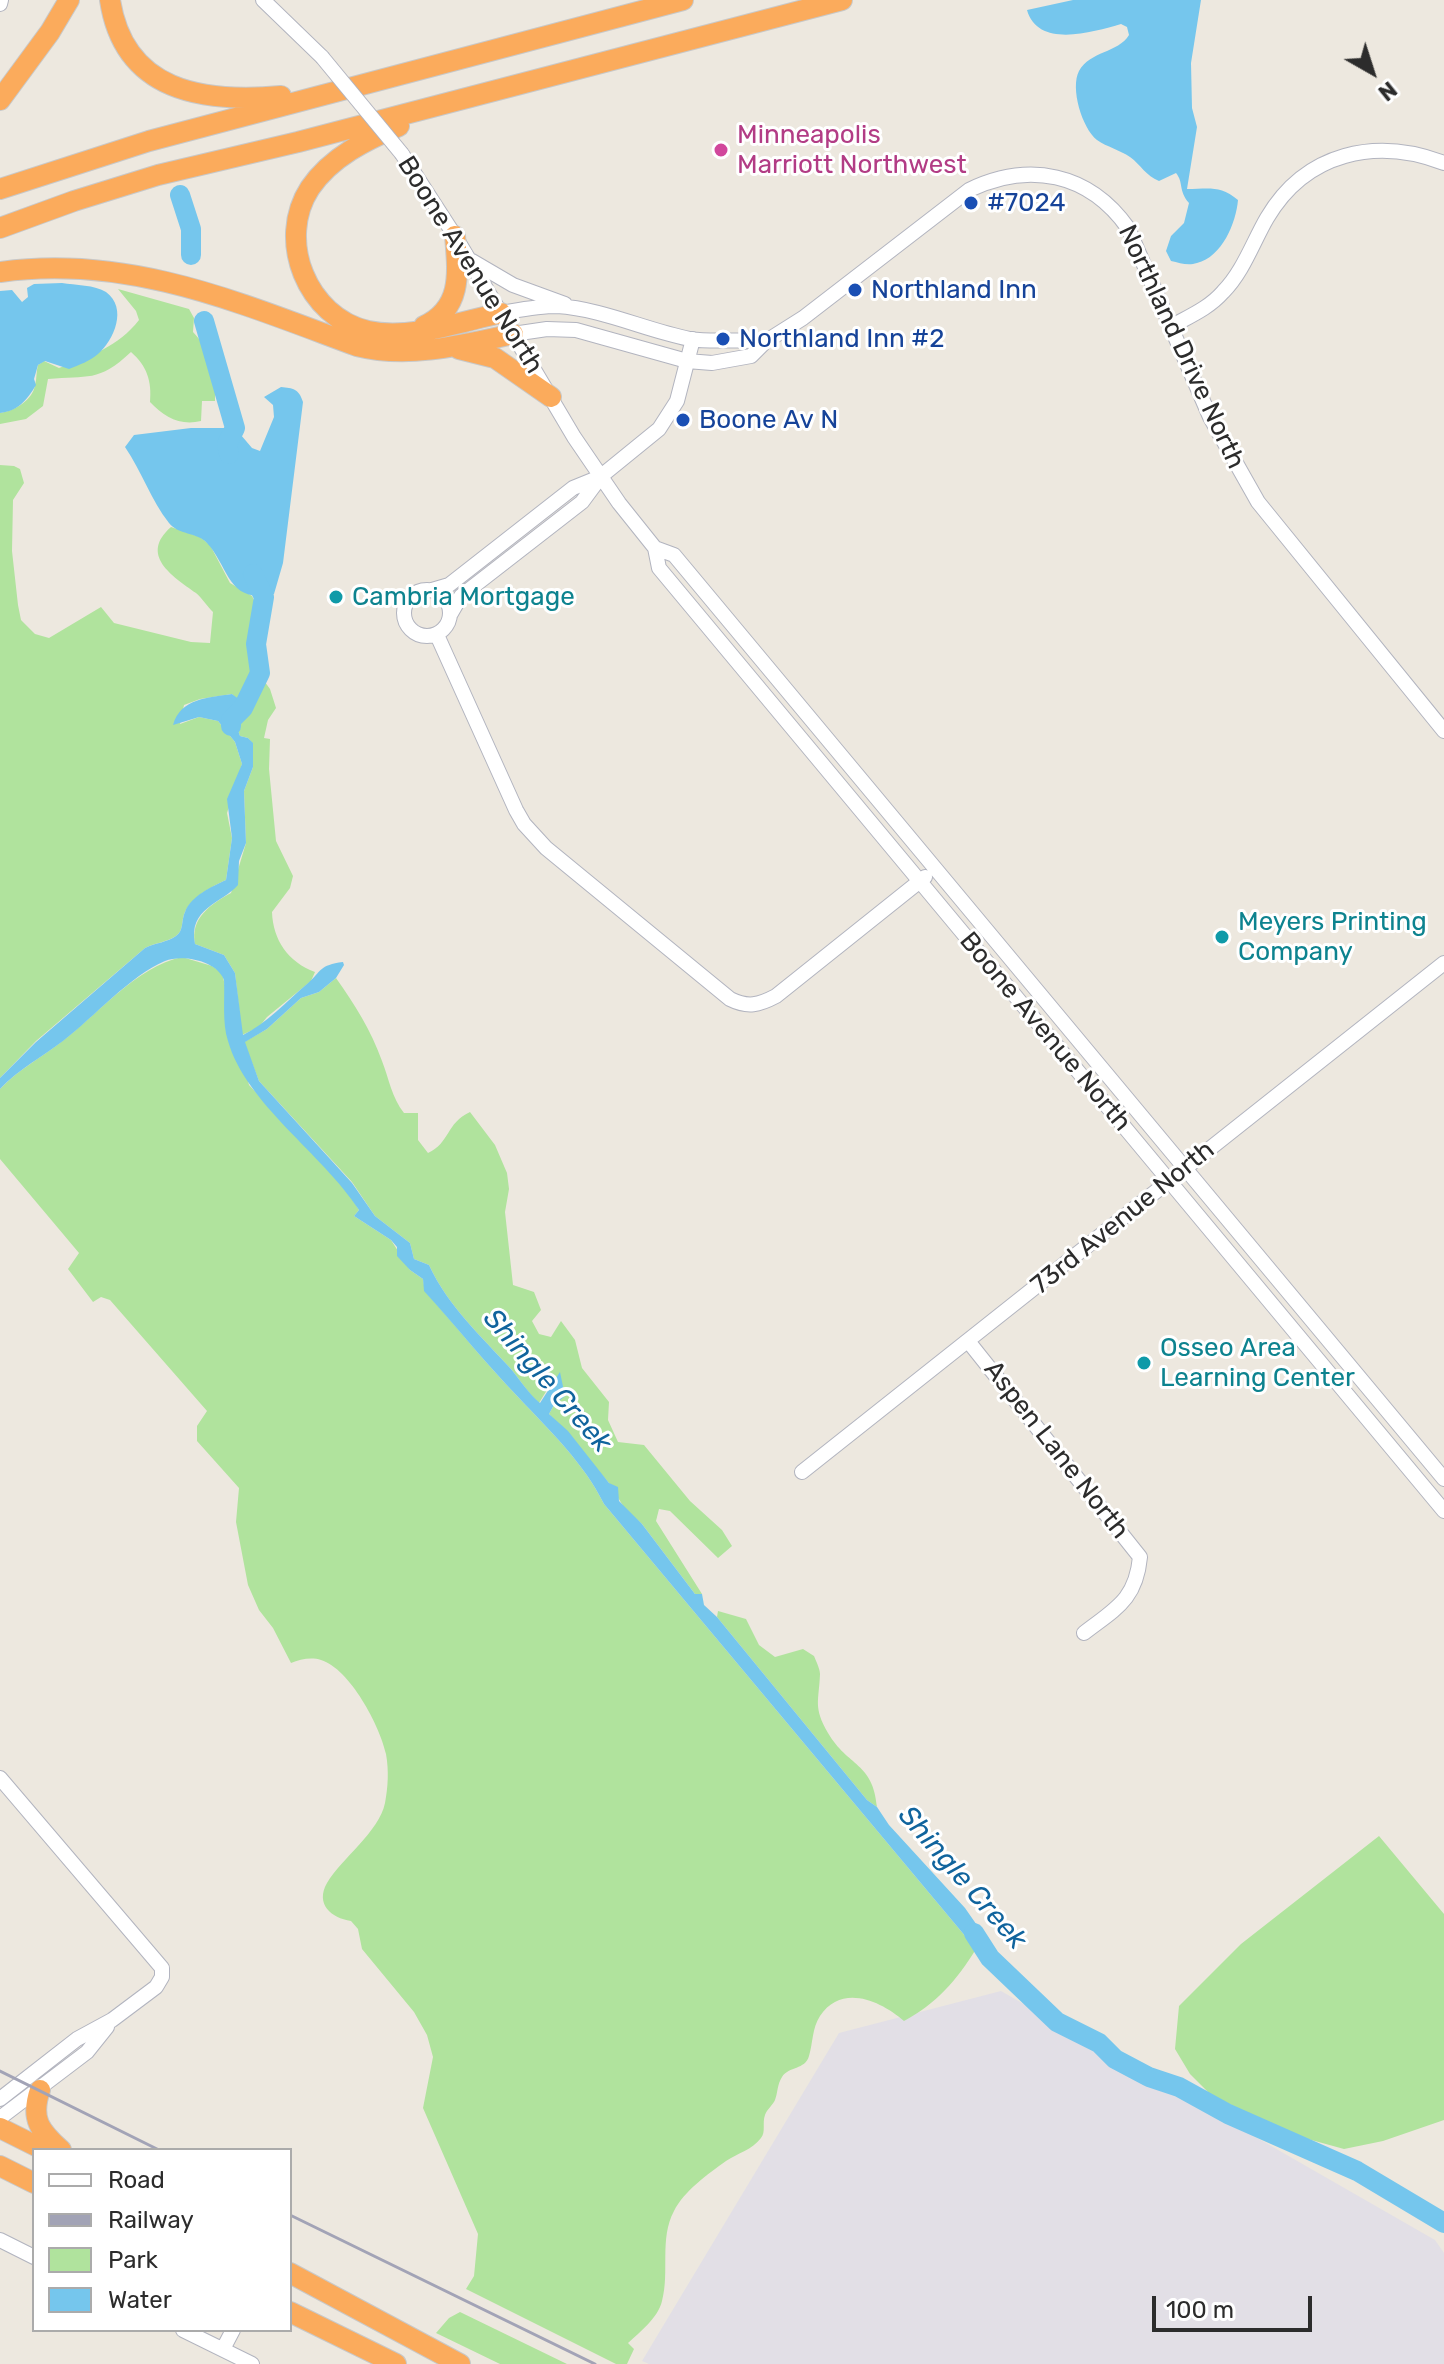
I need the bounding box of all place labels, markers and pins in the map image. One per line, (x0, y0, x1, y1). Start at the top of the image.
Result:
place label: Minneapolis Marriott Northwest (737, 119, 967, 180)
marker: Minneapolis Marriott Northwest (712, 141, 730, 159)
place label: #7024 (987, 187, 1066, 219)
marker: #7024 (962, 194, 980, 212)
place label: Northland Inn (871, 274, 1037, 306)
marker: Northland Inn (846, 281, 864, 299)
place label: Northland Inn #2 (739, 323, 945, 355)
marker: Northland Inn #2 (714, 330, 732, 348)
place label: Boone Av N (699, 404, 838, 436)
marker: Boone Av N (674, 411, 692, 429)
place label: Cambria Mortgage (352, 581, 575, 613)
marker: Cambria Mortgage (327, 588, 345, 606)
place label: Meyers Printing Company (1238, 906, 1427, 968)
marker: Meyers Printing Company (1213, 928, 1231, 946)
place label: Osseo Area Learning Center (1160, 1332, 1355, 1394)
marker: Osseo Area Learning Center (1135, 1354, 1153, 1372)

